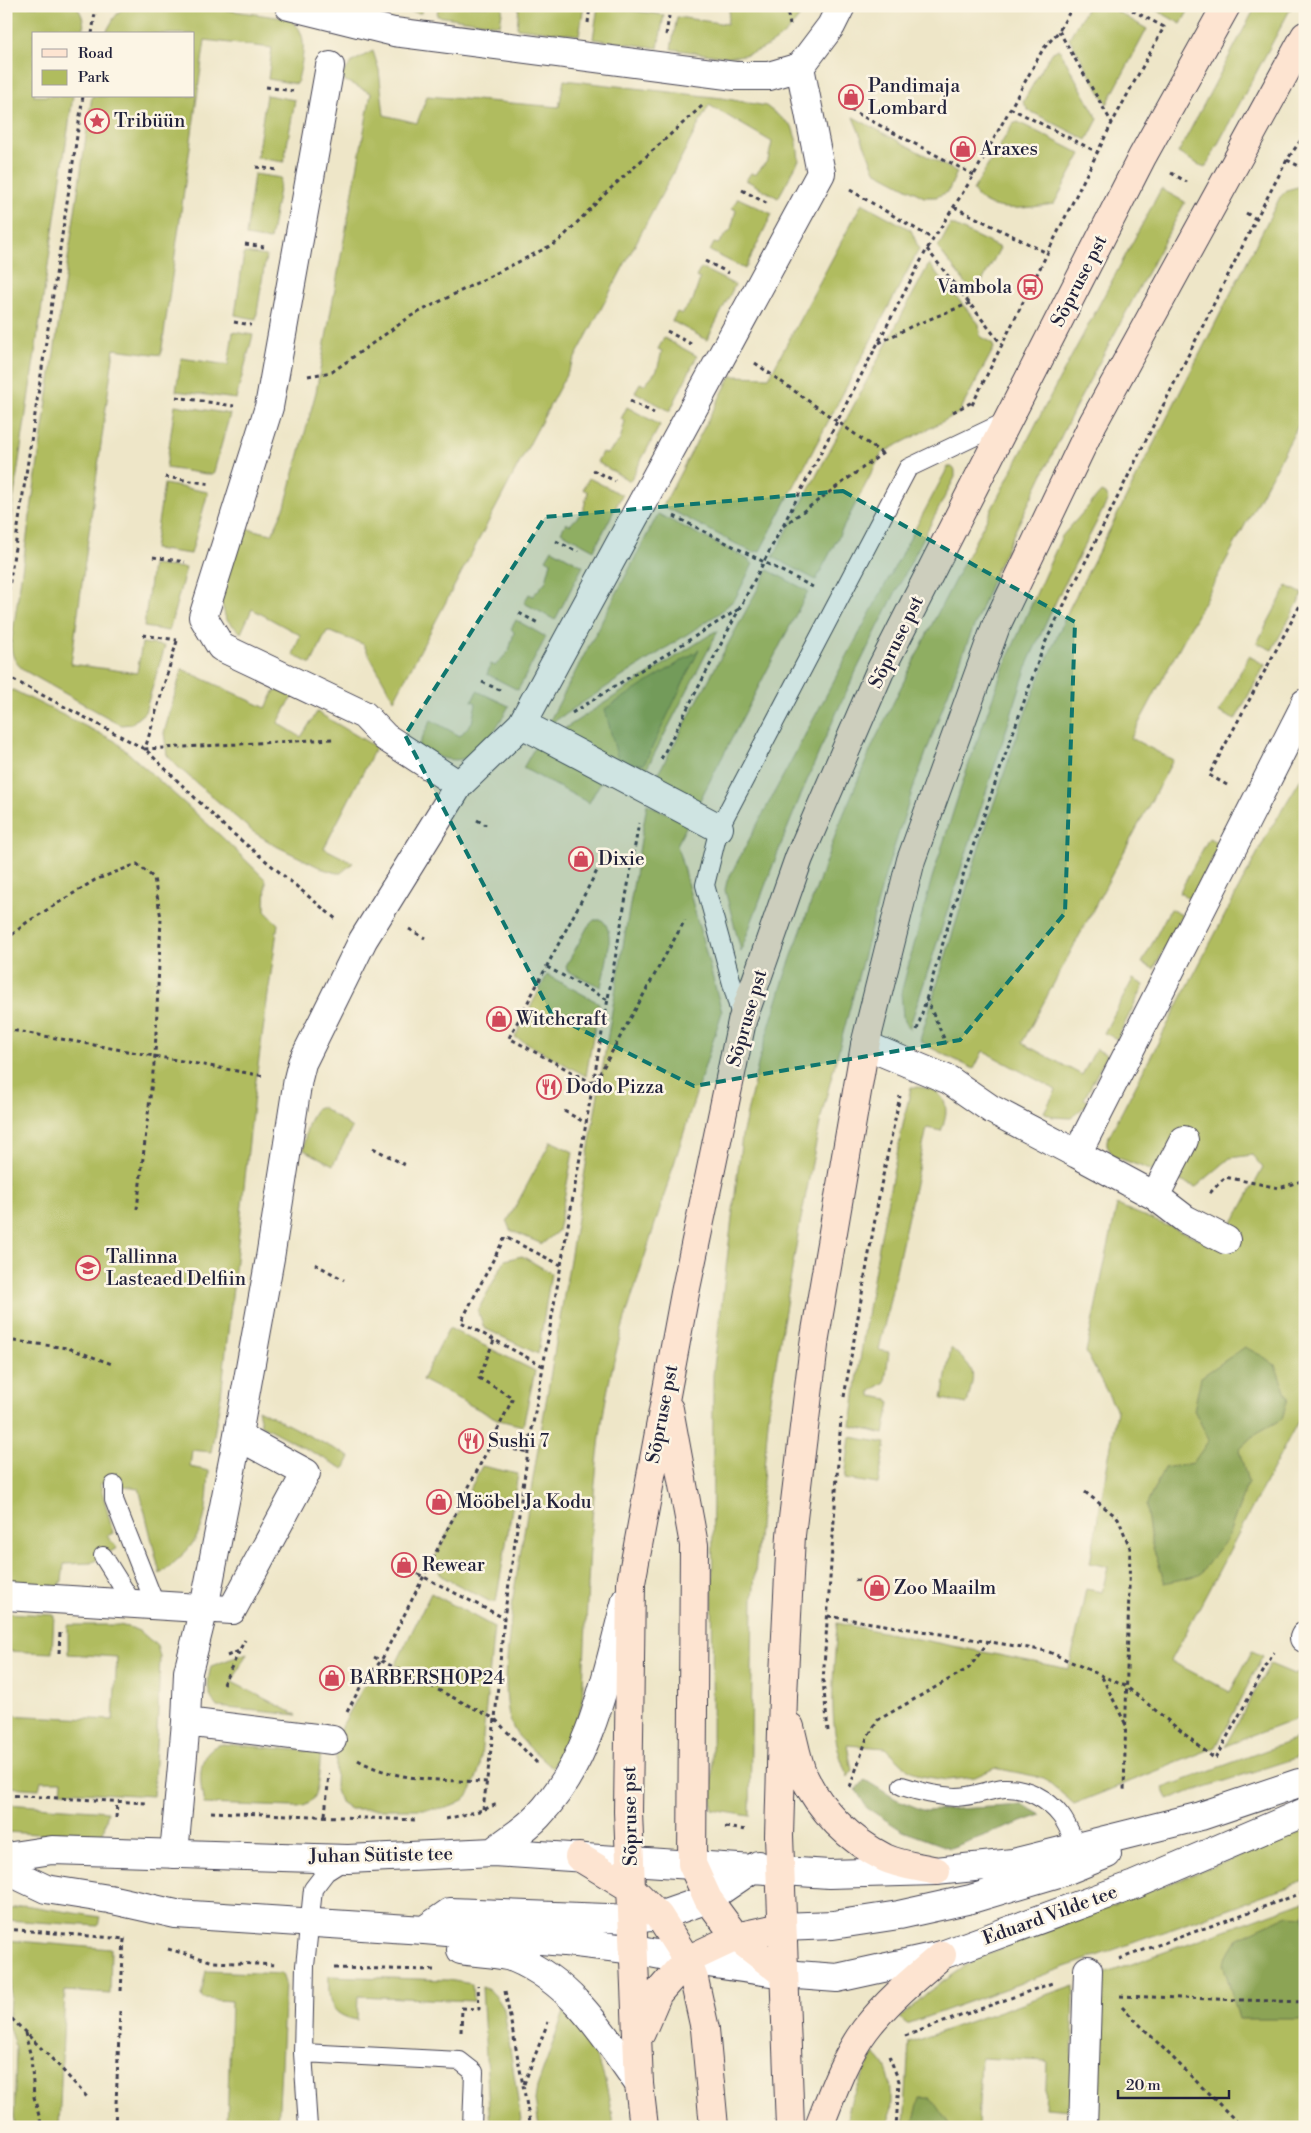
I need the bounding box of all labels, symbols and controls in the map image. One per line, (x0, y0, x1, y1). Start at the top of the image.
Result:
legend (32, 32, 195, 98)
text: Road (78, 44, 113, 63)
text: Park (78, 68, 110, 87)
place label: Pandimaja Lombard (868, 74, 960, 120)
shop icon: Pandimaja Lombard (838, 84, 864, 110)
place icon: Tribüün (84, 108, 110, 134)
place label: Tribüün (114, 109, 185, 133)
shop icon: Araxes (950, 136, 976, 162)
place label: Araxes (979, 137, 1038, 161)
street label: Sõpruse pst (1046, 231, 1113, 331)
bus stop icon: Vambola (1017, 274, 1043, 300)
place label: Vambola (936, 275, 1012, 299)
street label: Sõpruse pst (863, 591, 929, 692)
shop icon: Dixie (568, 846, 594, 872)
place label: Dixie (598, 847, 645, 871)
street label: Sõpruse pst (722, 966, 772, 1069)
shop icon: Witchcraft (486, 1006, 512, 1032)
place label: Witchcraft (515, 1007, 608, 1031)
restaurant icon: Dodo Pizza (536, 1074, 562, 1100)
place label: Dodo Pizza (566, 1075, 664, 1099)
place label: Tallinna Lasteaed Delfiin (106, 1245, 246, 1291)
school or university icon: Tallinna Lasteaed Delfiin (75, 1255, 101, 1281)
street label: Sõpruse pst (641, 1362, 683, 1465)
restaurant icon: Sushi 7 (458, 1428, 484, 1454)
place label: Sushi 7 (488, 1429, 550, 1453)
shop icon: Mööbel Ja Kodu (426, 1489, 452, 1515)
place label: Mööbel Ja Kodu (456, 1490, 592, 1514)
shop icon: Rewear (391, 1552, 417, 1578)
place label: Rewear (422, 1553, 485, 1577)
shop icon: Zoo Maailm (864, 1575, 890, 1601)
place label: Zoo Maailm (894, 1576, 997, 1600)
shop icon: BARBERSHOP24 (319, 1665, 345, 1691)
place label: BARBERSHOP24 (349, 1666, 505, 1690)
street label: Sõpruse pst (617, 1765, 643, 1866)
street label: Juhan Sütiste tee (308, 1842, 453, 1868)
street label: Eduard Vilde tee (979, 1880, 1121, 1950)
scale bar (1118, 2068, 1230, 2100)
text: 20 m (1126, 2076, 1161, 2095)

